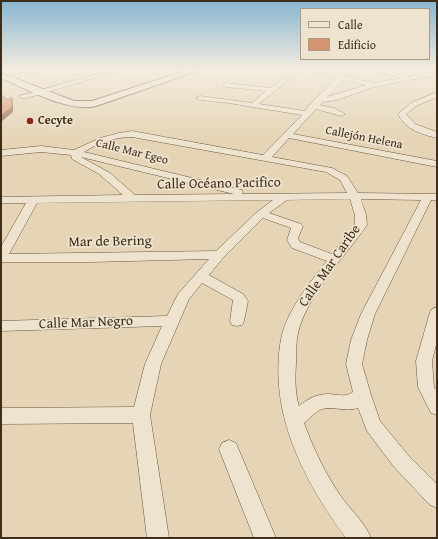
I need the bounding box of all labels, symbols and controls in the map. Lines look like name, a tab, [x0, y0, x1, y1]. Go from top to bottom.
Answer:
legend	[300, 8, 430, 60]
text: Calle	[338, 16, 363, 33]
text: Edificio	[338, 36, 376, 53]
place label: Cecyte	[38, 114, 73, 128]
marker: Cecyte	[25, 116, 35, 126]
street label: Callejón Helena	[324, 123, 404, 153]
street label: Calle Mar Egeo	[94, 136, 170, 168]
street label: Calle Océano Pacifico	[157, 175, 281, 193]
street label: Calle Mar Caribe	[295, 222, 365, 310]
street label: Mar de Bering	[68, 233, 152, 251]
street label: Calle Mar Negro	[39, 313, 133, 333]

